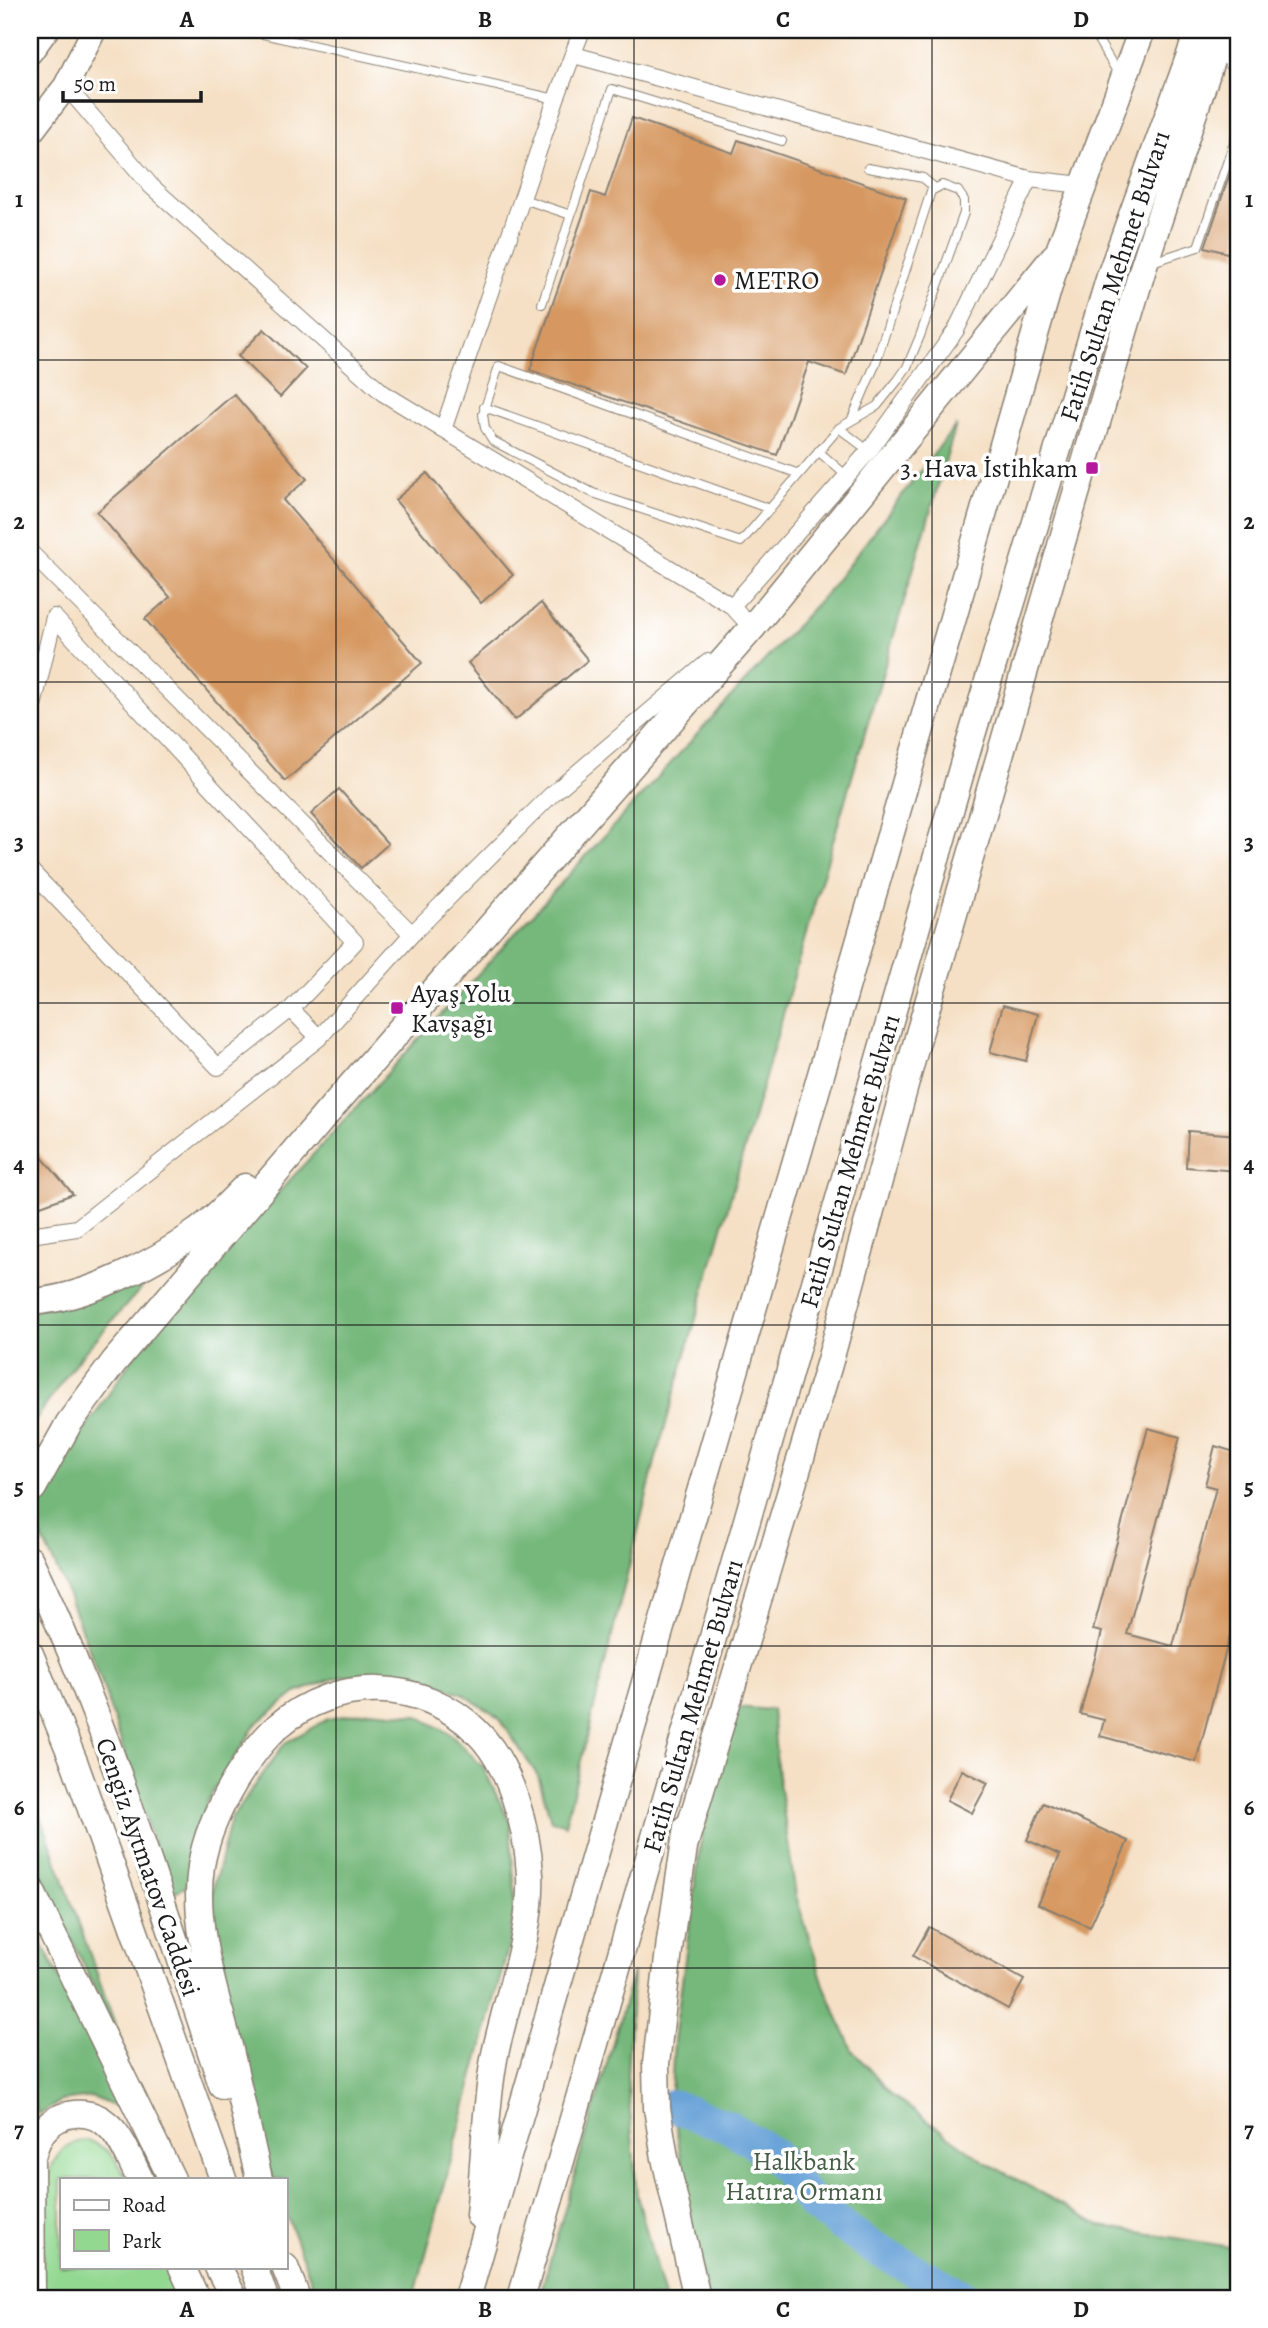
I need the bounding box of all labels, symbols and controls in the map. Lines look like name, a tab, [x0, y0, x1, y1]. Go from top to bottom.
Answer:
text: A	[179, 4, 195, 35]
text: B	[478, 4, 492, 35]
text: C	[776, 4, 790, 35]
text: D	[1073, 4, 1089, 35]
scale bar	[63, 60, 201, 104]
text: 50 m	[74, 70, 116, 98]
street label: Fatih Sultan Mehmet Bulvarı	[1051, 126, 1179, 426]
text: 1	[15, 184, 23, 215]
text: 1	[1245, 184, 1253, 215]
place label: METRO	[734, 263, 819, 298]
marker: METRO	[712, 272, 728, 288]
place label: 3. Hava İstihkam	[900, 451, 1078, 486]
marker: 3. Hava İstihkam	[1084, 460, 1100, 476]
text: 2	[13, 506, 25, 537]
text: 2	[1243, 506, 1255, 537]
text: 3	[14, 827, 24, 858]
text: 3	[1244, 827, 1254, 858]
place label: Ayaş Yolu Kavşağı	[410, 976, 512, 1041]
marker: Ayaş Yolu Kavşağı	[389, 1000, 405, 1016]
street label: Fatih Sultan Mehmet Bulvarı	[791, 1010, 909, 1312]
text: 4	[14, 1149, 25, 1180]
text: 4	[1244, 1149, 1255, 1180]
text: 5	[14, 1471, 24, 1502]
text: 5	[1244, 1471, 1254, 1502]
street label: Fatih Sultan Mehmet Bulvarı	[634, 1555, 752, 1857]
street label: Cengiz Aytmatov Caddesi	[87, 1733, 209, 2001]
text: 6	[14, 1792, 25, 1823]
text: 6	[1244, 1792, 1255, 1823]
text: 7	[14, 2114, 24, 2145]
text: 7	[1244, 2114, 1254, 2145]
park label: Halkbank Hatıra Ormanı	[725, 2144, 883, 2209]
legend	[60, 2178, 287, 2268]
text: Road	[122, 2191, 166, 2219]
text: Park	[122, 2227, 162, 2255]
text: A	[179, 2294, 195, 2325]
text: B	[478, 2294, 492, 2325]
text: C	[776, 2294, 790, 2325]
text: D	[1073, 2294, 1089, 2325]

